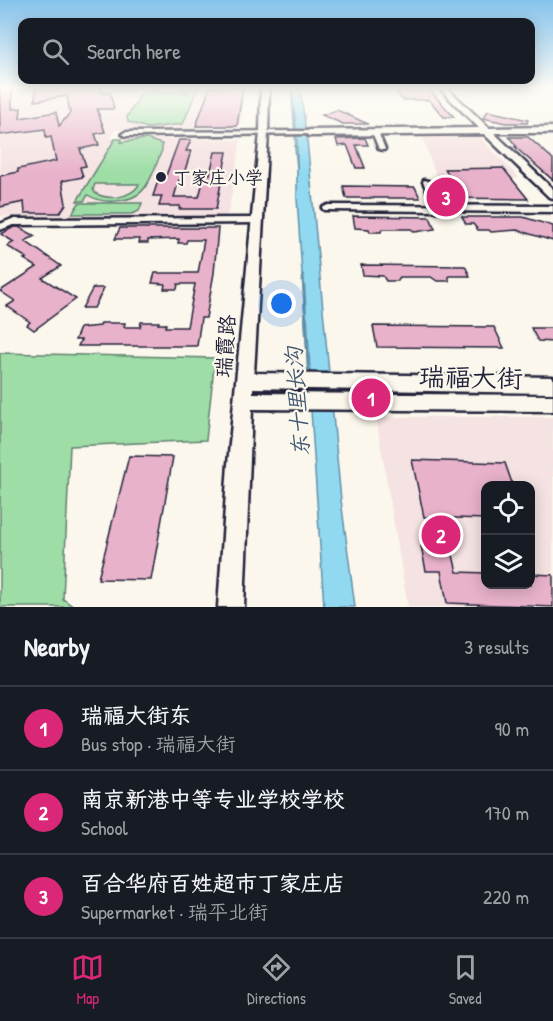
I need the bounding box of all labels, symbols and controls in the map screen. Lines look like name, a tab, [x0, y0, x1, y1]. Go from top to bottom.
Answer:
search box	[18, 18, 535, 84]
icon: search	[39, 35, 72, 68]
text: Search here	[87, 36, 181, 66]
place label: 丁家庄小学	[173, 165, 263, 190]
marker: 丁家庄小学	[154, 170, 168, 184]
pin: 3	[426, 174, 466, 220]
your location	[267, 289, 296, 318]
street label: 瑞霞路	[208, 314, 242, 378]
water label: 东十里长沟	[278, 344, 316, 458]
street label: 瑞福大街	[419, 359, 523, 395]
pin: 1	[352, 376, 391, 420]
map controls	[481, 481, 535, 589]
button: locate	[481, 481, 535, 535]
pin: 2	[422, 512, 460, 558]
button: layers	[481, 535, 535, 589]
text: Nearby	[24, 629, 90, 664]
text: 3 results	[464, 633, 529, 660]
text: 瑞福大街东	[81, 700, 191, 730]
text: 1	[40, 715, 47, 742]
text: 90 m	[495, 715, 529, 742]
text: Bus stop · 瑞福大街	[81, 730, 236, 757]
text: 南京新港中等专业学校学校	[81, 784, 345, 814]
text: 2	[39, 799, 48, 826]
text: 170 m	[485, 799, 529, 826]
text: School	[81, 814, 128, 841]
text: 百合华府百姓超市丁家庄店	[81, 868, 345, 898]
text: 3	[39, 883, 48, 910]
text: 220 m	[483, 883, 529, 910]
text: Supermarket · 瑞平北街	[81, 898, 268, 925]
tab: Map	[71, 951, 104, 1009]
tab: Directions	[247, 951, 306, 1009]
tab: Saved	[449, 951, 482, 1009]

